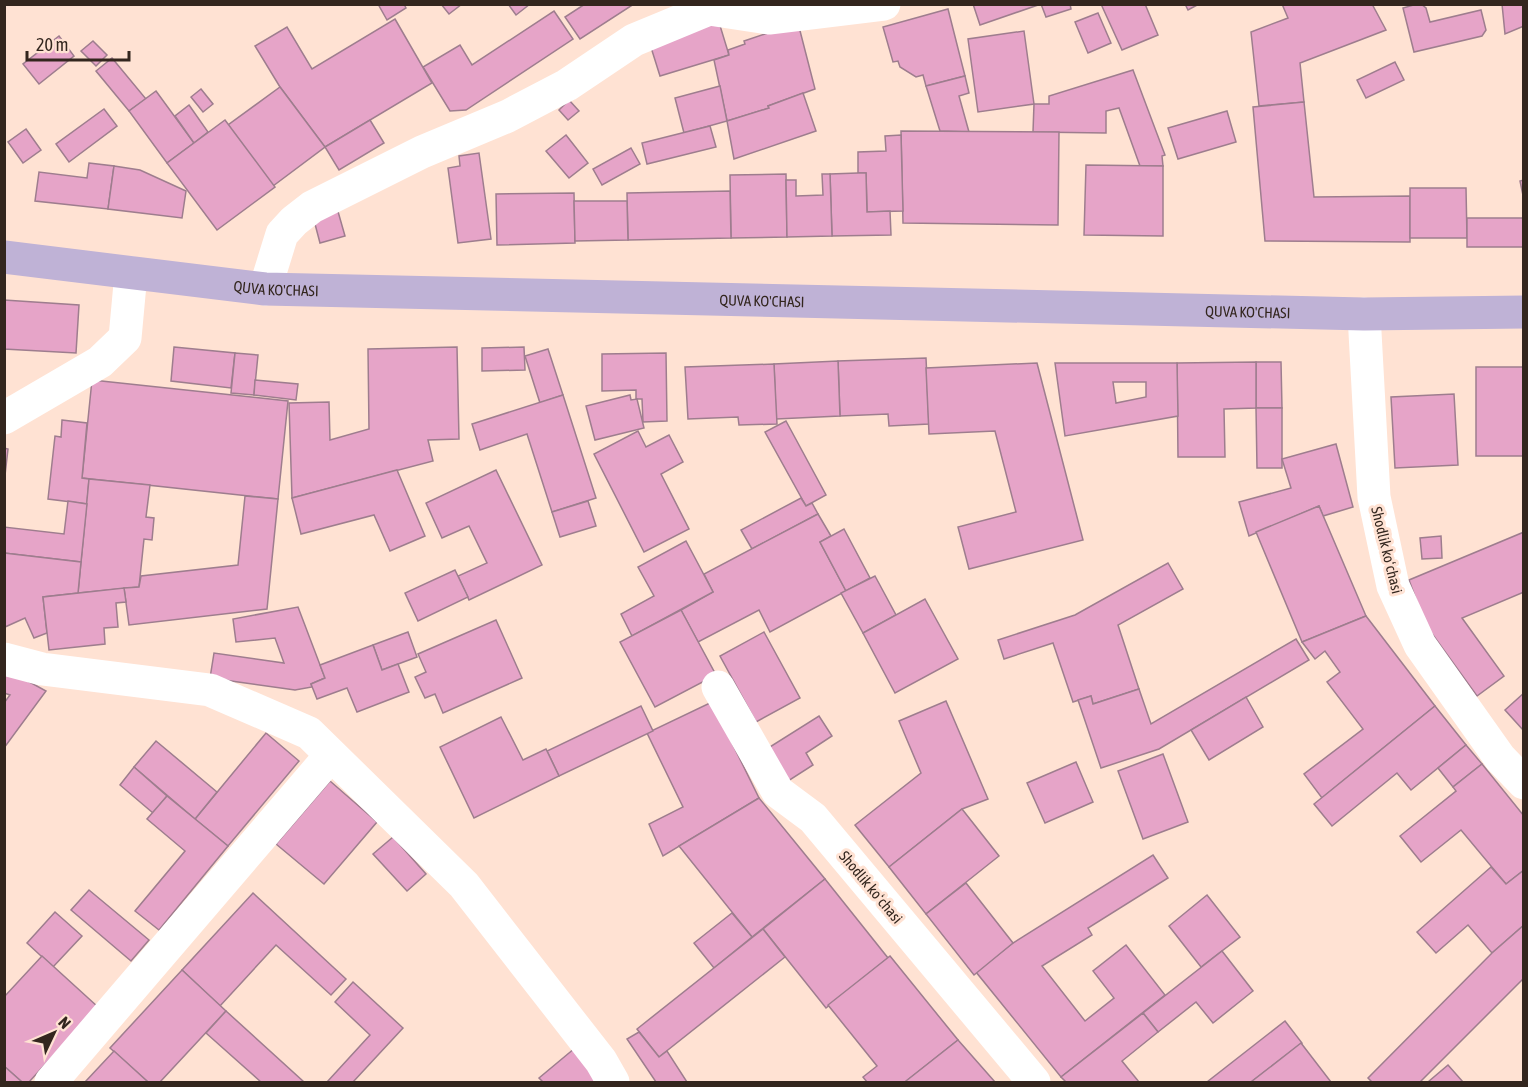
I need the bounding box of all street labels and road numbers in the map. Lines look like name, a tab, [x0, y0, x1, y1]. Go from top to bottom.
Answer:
street label: QUVA KO'CHASI	[233, 277, 319, 299]
street label: QUVA KO'CHASI	[719, 291, 805, 310]
street label: QUVA KO'CHASI	[1205, 302, 1291, 321]
street label: Shodlik koʻchasi	[1368, 505, 1406, 595]
street label: Shodlik koʻchasi	[836, 847, 906, 927]

